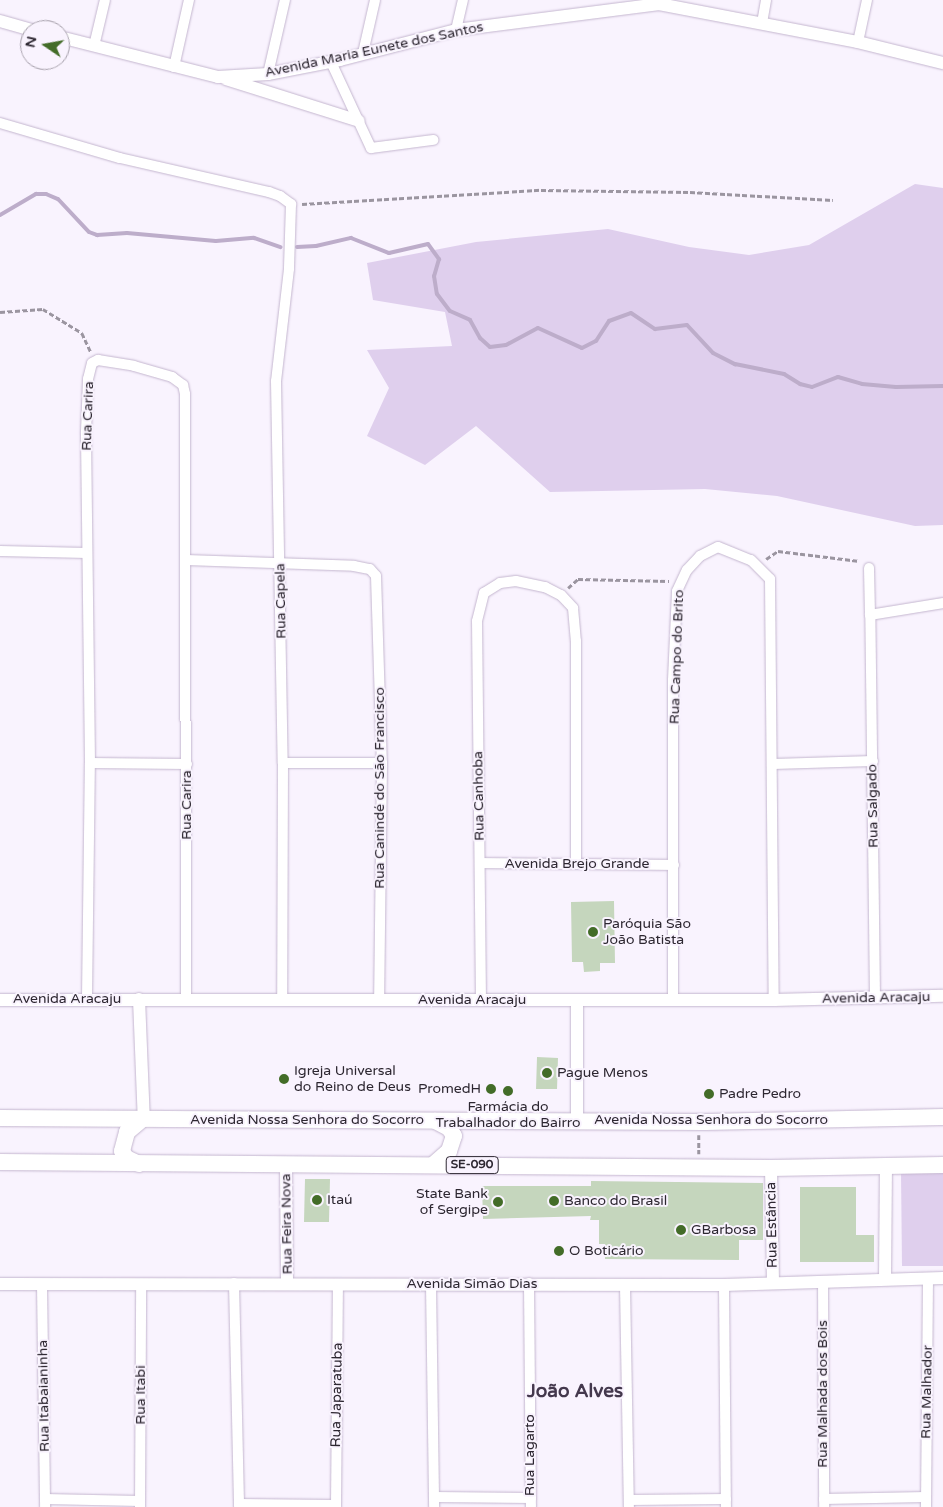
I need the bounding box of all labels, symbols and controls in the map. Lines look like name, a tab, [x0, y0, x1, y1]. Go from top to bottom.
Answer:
street label: Avenida Maria Eunete dos Santos	[263, 19, 485, 81]
north arrow	[20, 20, 70, 70]
text: N	[21, 35, 40, 49]
street label: Rua Carira	[78, 381, 98, 451]
street label: Rua Capela	[272, 563, 290, 639]
street label: Rua Campo do Brito	[666, 589, 688, 725]
street label: Rua Canindé do São Francisco	[372, 687, 388, 889]
street label: Rua Canhoba	[470, 751, 488, 841]
street label: Rua Salgado	[864, 764, 882, 848]
street label: Rua Carira	[179, 770, 195, 840]
street label: Avenida Brejo Grande	[504, 856, 650, 872]
place label: Paróquia São João Batista	[603, 916, 691, 949]
marker: Paróquia São João Batista	[587, 926, 599, 938]
street label: Avenida Aracaju	[822, 989, 930, 1007]
street label: Avenida Aracaju	[13, 991, 121, 1007]
street label: Avenida Aracaju	[418, 992, 526, 1008]
place label: Igreja Universal do Reino de Deus	[294, 1063, 411, 1096]
place label: Pague Menos	[557, 1065, 648, 1081]
marker: Pague Menos	[541, 1067, 553, 1079]
marker: Igreja Universal do Reino de Deus	[278, 1073, 290, 1085]
place label: PromedH	[418, 1081, 481, 1097]
marker: PromedH	[485, 1083, 497, 1095]
marker: Farmácia do Trabalhador do Bairro	[502, 1085, 514, 1097]
place label: Padre Pedro	[719, 1086, 801, 1102]
marker: Padre Pedro	[703, 1088, 715, 1100]
place label: Farmácia do Trabalhador do Bairro	[436, 1099, 580, 1132]
street label: Avenida Nossa Senhora do Socorro	[190, 1112, 424, 1128]
street label: Avenida Nossa Senhora do Socorro	[594, 1112, 828, 1128]
road number: SE-090	[444, 1156, 500, 1174]
street label: Rua Feira Nova	[278, 1173, 296, 1275]
street label: Rua Estância	[763, 1182, 781, 1268]
place label: State Bank of Sergipe	[416, 1186, 488, 1218]
place label: Itaú	[327, 1192, 353, 1208]
place label: Banco do Brasil	[564, 1193, 667, 1209]
marker: Itaú	[311, 1194, 323, 1206]
marker: Banco do Brasil	[548, 1195, 560, 1207]
marker: State Bank of Sergipe	[492, 1196, 504, 1208]
place label: GBarbosa	[691, 1222, 756, 1238]
marker: GBarbosa	[675, 1224, 687, 1236]
place label: O Boticário	[569, 1243, 644, 1259]
marker: O Boticário	[553, 1245, 565, 1257]
street label: Avenida Simão Dias	[407, 1276, 537, 1292]
street label: Rua Malhada dos Bois	[815, 1320, 831, 1468]
street label: Rua Itabaianinha	[35, 1340, 53, 1452]
street label: Rua Japaratuba	[328, 1342, 346, 1448]
street label: Rua Malhador	[918, 1345, 936, 1439]
street label: Rua Itabi	[133, 1365, 149, 1425]
district label: João Alves	[527, 1381, 623, 1403]
street label: Rua Lagarto	[522, 1414, 538, 1496]

